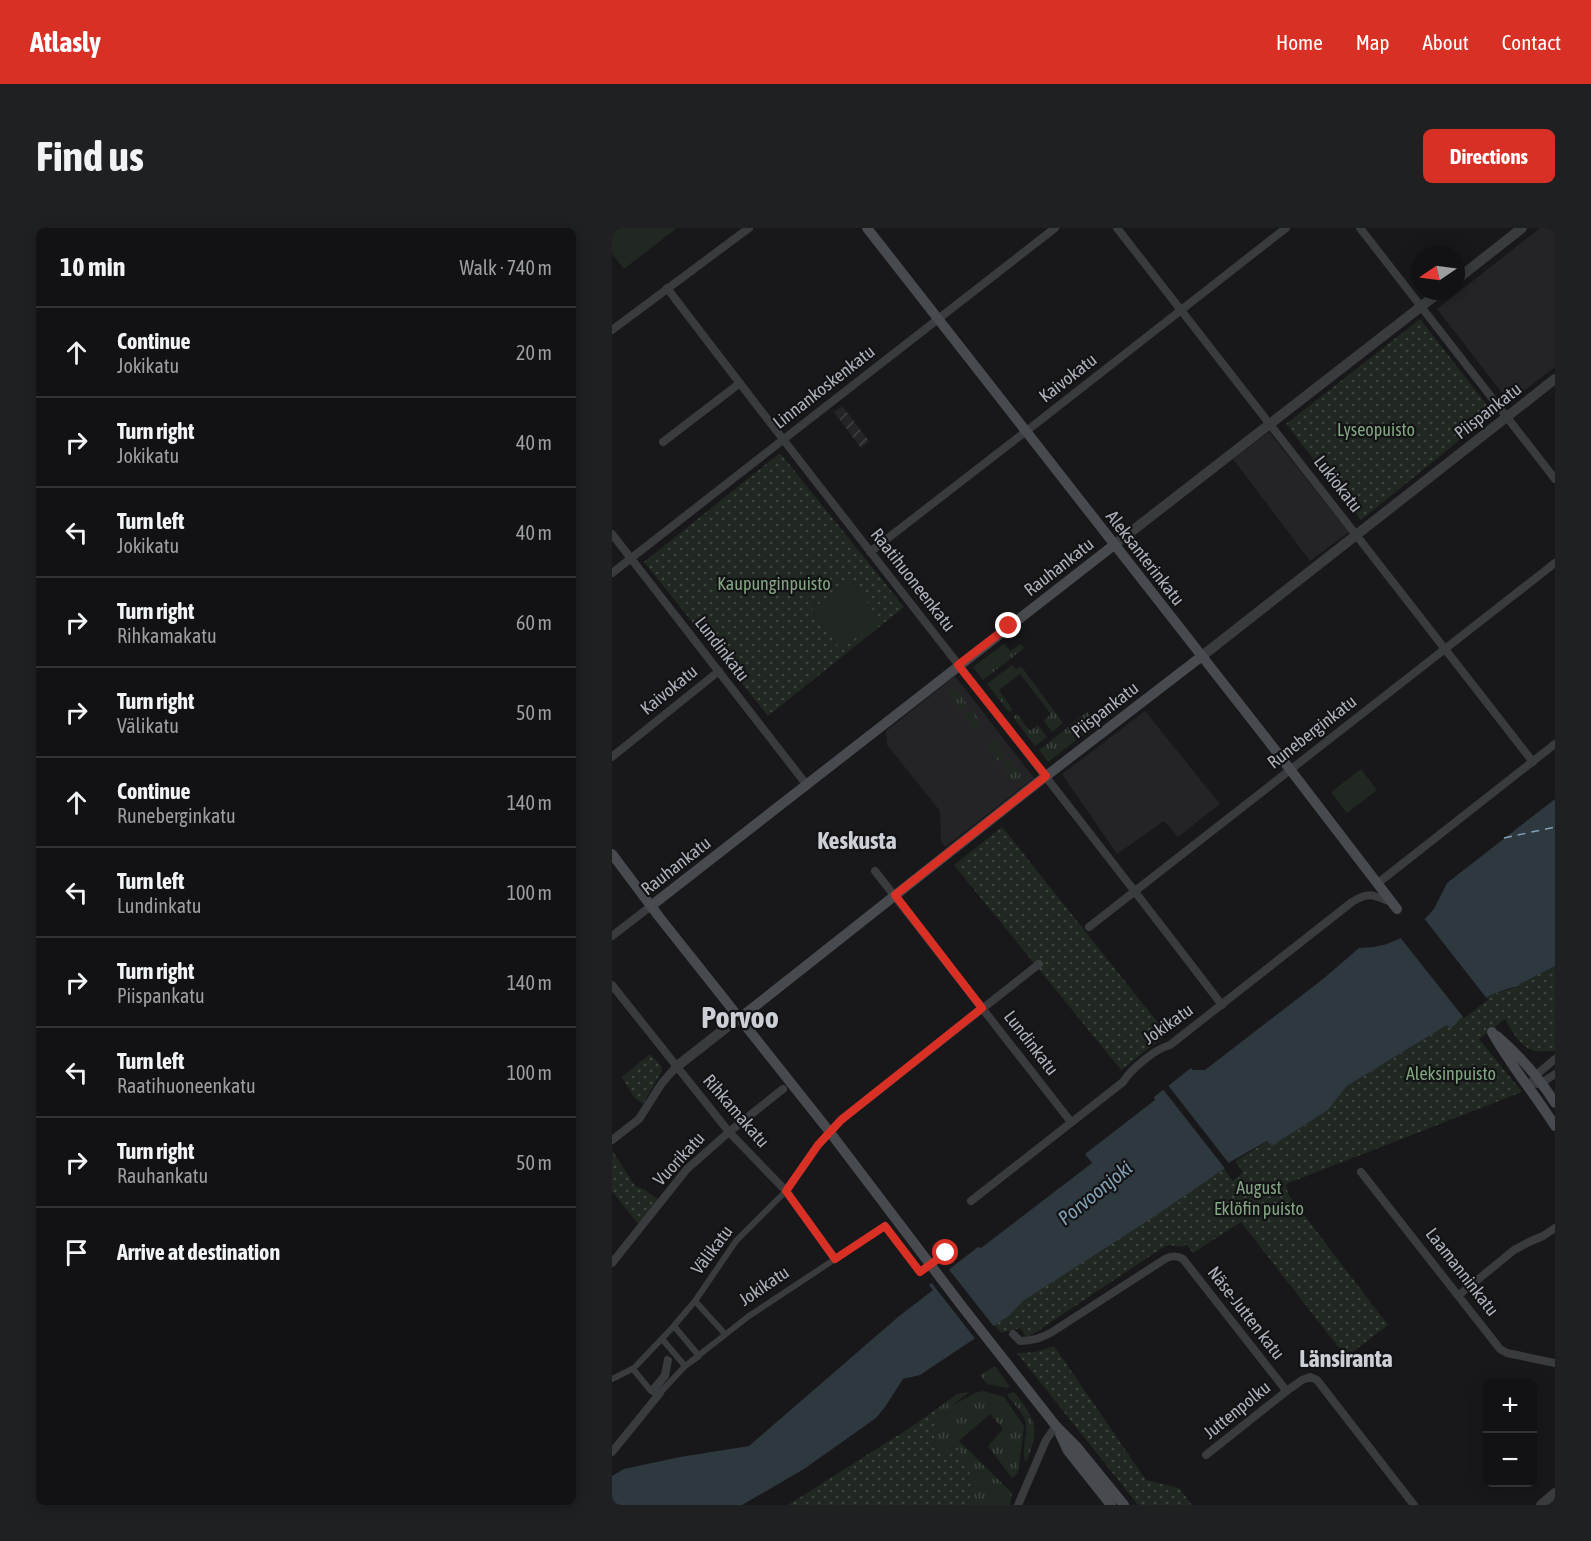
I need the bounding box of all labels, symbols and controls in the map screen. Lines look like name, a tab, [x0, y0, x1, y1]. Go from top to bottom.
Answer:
text: Atlasly	[30, 26, 101, 58]
text: Home	[1276, 30, 1323, 54]
text: Map	[1356, 30, 1390, 54]
text: About	[1423, 30, 1469, 54]
text: Contact	[1502, 30, 1561, 54]
button: Directions	[1423, 129, 1555, 183]
text: Find us	[36, 132, 144, 180]
north arrow	[1411, 246, 1465, 300]
text: 10 min	[60, 252, 125, 282]
text: Walk · 740 m	[460, 256, 552, 279]
text: Continue	[117, 328, 191, 354]
icon: ahead	[60, 336, 93, 369]
text: 20 m	[516, 341, 552, 364]
street label: Linnankoskenkatu	[769, 341, 878, 433]
street label: Kaivokatu	[1035, 349, 1100, 406]
text: Jokikatu	[117, 354, 179, 377]
street label: Piispankatu	[1450, 378, 1525, 443]
text: Turn right	[117, 418, 194, 444]
park label: Lyseopuisto	[1337, 419, 1415, 440]
icon: right	[60, 426, 93, 459]
text: 40 m	[516, 431, 552, 454]
text: Jokikatu	[117, 444, 179, 467]
street label: Lukiokatu	[1310, 451, 1367, 516]
street label: Aleksanterinkatu	[1102, 506, 1189, 609]
text: Turn left	[117, 508, 184, 534]
icon: left	[60, 516, 93, 549]
text: 40 m	[516, 521, 552, 544]
street label: Raatihuoneenkatu	[867, 524, 960, 635]
street label: Rauhankatu	[1020, 533, 1097, 600]
text: Jokikatu	[117, 534, 179, 557]
park label: Kaupunginpuisto	[717, 573, 831, 594]
text: Turn right	[117, 598, 194, 624]
icon: right	[60, 606, 93, 639]
text: 60 m	[516, 611, 552, 634]
street label: Lundinkatu	[691, 612, 754, 685]
route end	[995, 612, 1021, 638]
text: Rihkamakatu	[117, 624, 217, 647]
street label: Kaivokatu	[636, 660, 701, 719]
street label: Piispankatu	[1067, 677, 1142, 742]
text: Turn right	[117, 688, 194, 714]
street label: Runeberginkatu	[1263, 690, 1360, 773]
icon: right	[60, 696, 93, 729]
text: 50 m	[516, 701, 552, 724]
text: Välikatu	[117, 714, 179, 737]
text: Continue	[117, 778, 191, 804]
icon: ahead	[60, 786, 93, 819]
text: 140 m	[507, 791, 552, 814]
text: Runeberginkatu	[117, 804, 236, 827]
district label: Keskusta	[817, 827, 897, 854]
street label: Rauhankatu	[637, 832, 714, 899]
text: Turn left	[117, 868, 184, 894]
icon: left	[60, 876, 93, 909]
text: 100 m	[507, 881, 552, 904]
text: Lundinkatu	[117, 894, 201, 917]
text: Turn right	[117, 958, 194, 984]
icon: right	[60, 966, 93, 999]
text: 140 m	[507, 971, 552, 994]
text: Piispankatu	[117, 984, 205, 1007]
street label: Jokikatu	[1139, 999, 1197, 1048]
district label: Porvoo	[701, 1000, 779, 1034]
street label: Lundinkatu	[1000, 1006, 1063, 1079]
text: Turn left	[117, 1048, 184, 1074]
icon: left	[60, 1056, 93, 1089]
text: 100 m	[507, 1061, 552, 1084]
park label: Aleksinpuisto	[1406, 1063, 1496, 1084]
street label: Rihkamakatu	[699, 1070, 774, 1151]
text: Raatihuoneenkatu	[117, 1074, 256, 1097]
street label: Vuorikatu	[649, 1128, 709, 1190]
text: Turn right	[117, 1138, 194, 1164]
icon: right	[60, 1146, 93, 1179]
text: 50 m	[516, 1151, 552, 1174]
water label: Porvoonjoki	[1053, 1156, 1137, 1229]
text: Rauhankatu	[117, 1164, 208, 1187]
park label: August Eklöfin puisto	[1214, 1177, 1304, 1219]
street label: Välikatu	[686, 1221, 737, 1278]
street label: Laamanninkatu	[1422, 1224, 1503, 1320]
icon: arrive	[60, 1236, 93, 1269]
text: Arrive at destination	[117, 1239, 280, 1265]
route start	[932, 1239, 958, 1265]
street label: Jokikatu	[735, 1261, 793, 1310]
street label: Näse-Jutten katu	[1204, 1262, 1289, 1363]
district label: Länsiranta	[1299, 1345, 1393, 1372]
street label: Juttenpolku	[1199, 1376, 1274, 1443]
map controls	[1483, 1379, 1537, 1487]
button: +	[1483, 1379, 1537, 1433]
button: −	[1483, 1433, 1537, 1487]

